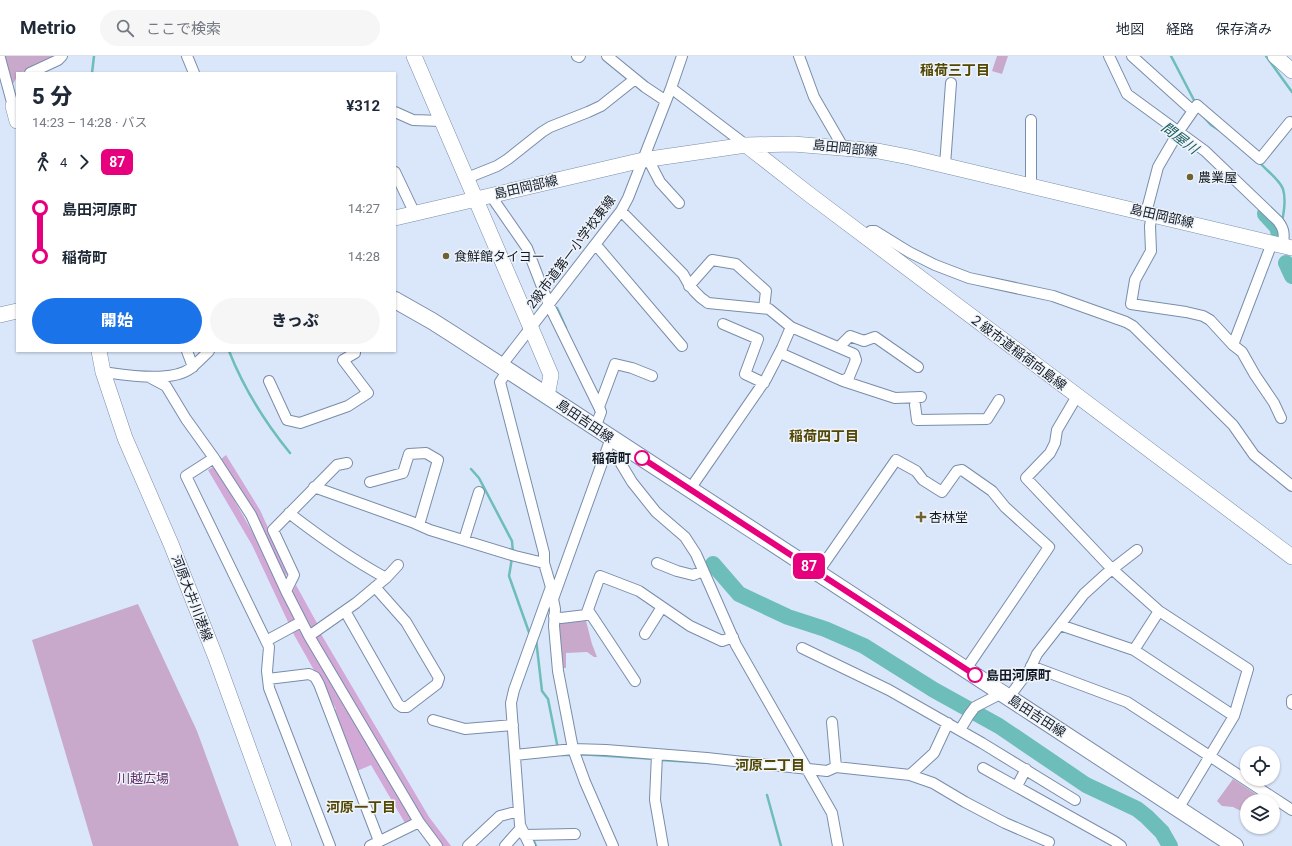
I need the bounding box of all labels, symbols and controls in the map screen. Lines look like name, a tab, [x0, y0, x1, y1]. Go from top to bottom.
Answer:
search box	[100, 10, 380, 46]
text: Metrio	[20, 16, 76, 39]
icon: search	[114, 17, 136, 39]
text: ここで検索	[146, 20, 221, 38]
text: 地図	[1116, 21, 1144, 37]
text: 経路	[1166, 21, 1194, 37]
text: 保存済み	[1216, 21, 1272, 37]
district label: 稲荷三丁目	[920, 62, 990, 78]
text: 5 分	[32, 84, 72, 109]
text: ¥312	[346, 97, 380, 115]
text: 14:23 – 14:28 · バス	[32, 115, 148, 130]
water label: 問屋川	[1158, 119, 1203, 158]
street label: 島田岡部線	[812, 137, 878, 159]
icon: walk	[32, 151, 54, 173]
icon: forward	[73, 151, 95, 173]
text: 87	[109, 154, 125, 170]
text: 4	[60, 155, 67, 170]
place label: 農業屋	[1198, 170, 1237, 185]
street label: 島田岡部線	[493, 172, 559, 202]
marker: 農業屋	[1185, 172, 1195, 182]
street label: 2級市道第一小学校東線	[524, 193, 618, 311]
text: 島田河原町	[62, 201, 137, 219]
text: 14:27	[348, 201, 380, 216]
street label: 島田岡部線	[1129, 201, 1195, 231]
text: 稲荷町	[62, 249, 107, 267]
text: 14:28	[348, 249, 380, 264]
place label: 食鮮館タイヨー	[454, 249, 545, 264]
marker: 食鮮館タイヨー	[441, 251, 451, 261]
button: 開始	[32, 298, 202, 344]
button: きっぷ	[210, 298, 380, 344]
street label: ２級市道稲荷向島線	[967, 311, 1069, 393]
street label: 島田吉田線	[554, 397, 616, 445]
district label: 稲荷四丁目	[789, 428, 859, 444]
marker: 稲荷町	[634, 450, 650, 466]
place label: 稲荷町	[592, 451, 631, 466]
place label: 杏林堂	[929, 510, 968, 525]
marker: 杏林堂	[916, 512, 926, 522]
street label: 河原大井川港線	[169, 553, 215, 643]
line badge: 87	[791, 553, 827, 579]
text: 87	[801, 558, 817, 574]
marker: 島田河原町	[967, 667, 983, 683]
place label: 島田河原町	[986, 668, 1051, 683]
street label: 島田吉田線	[1006, 692, 1068, 740]
map controls	[1240, 746, 1280, 834]
button: locate	[1240, 746, 1280, 786]
district label: 河原二丁目	[735, 757, 805, 773]
park label: 川越広場	[117, 771, 169, 786]
button: layers	[1240, 794, 1280, 834]
district label: 河原一丁目	[326, 799, 396, 815]

